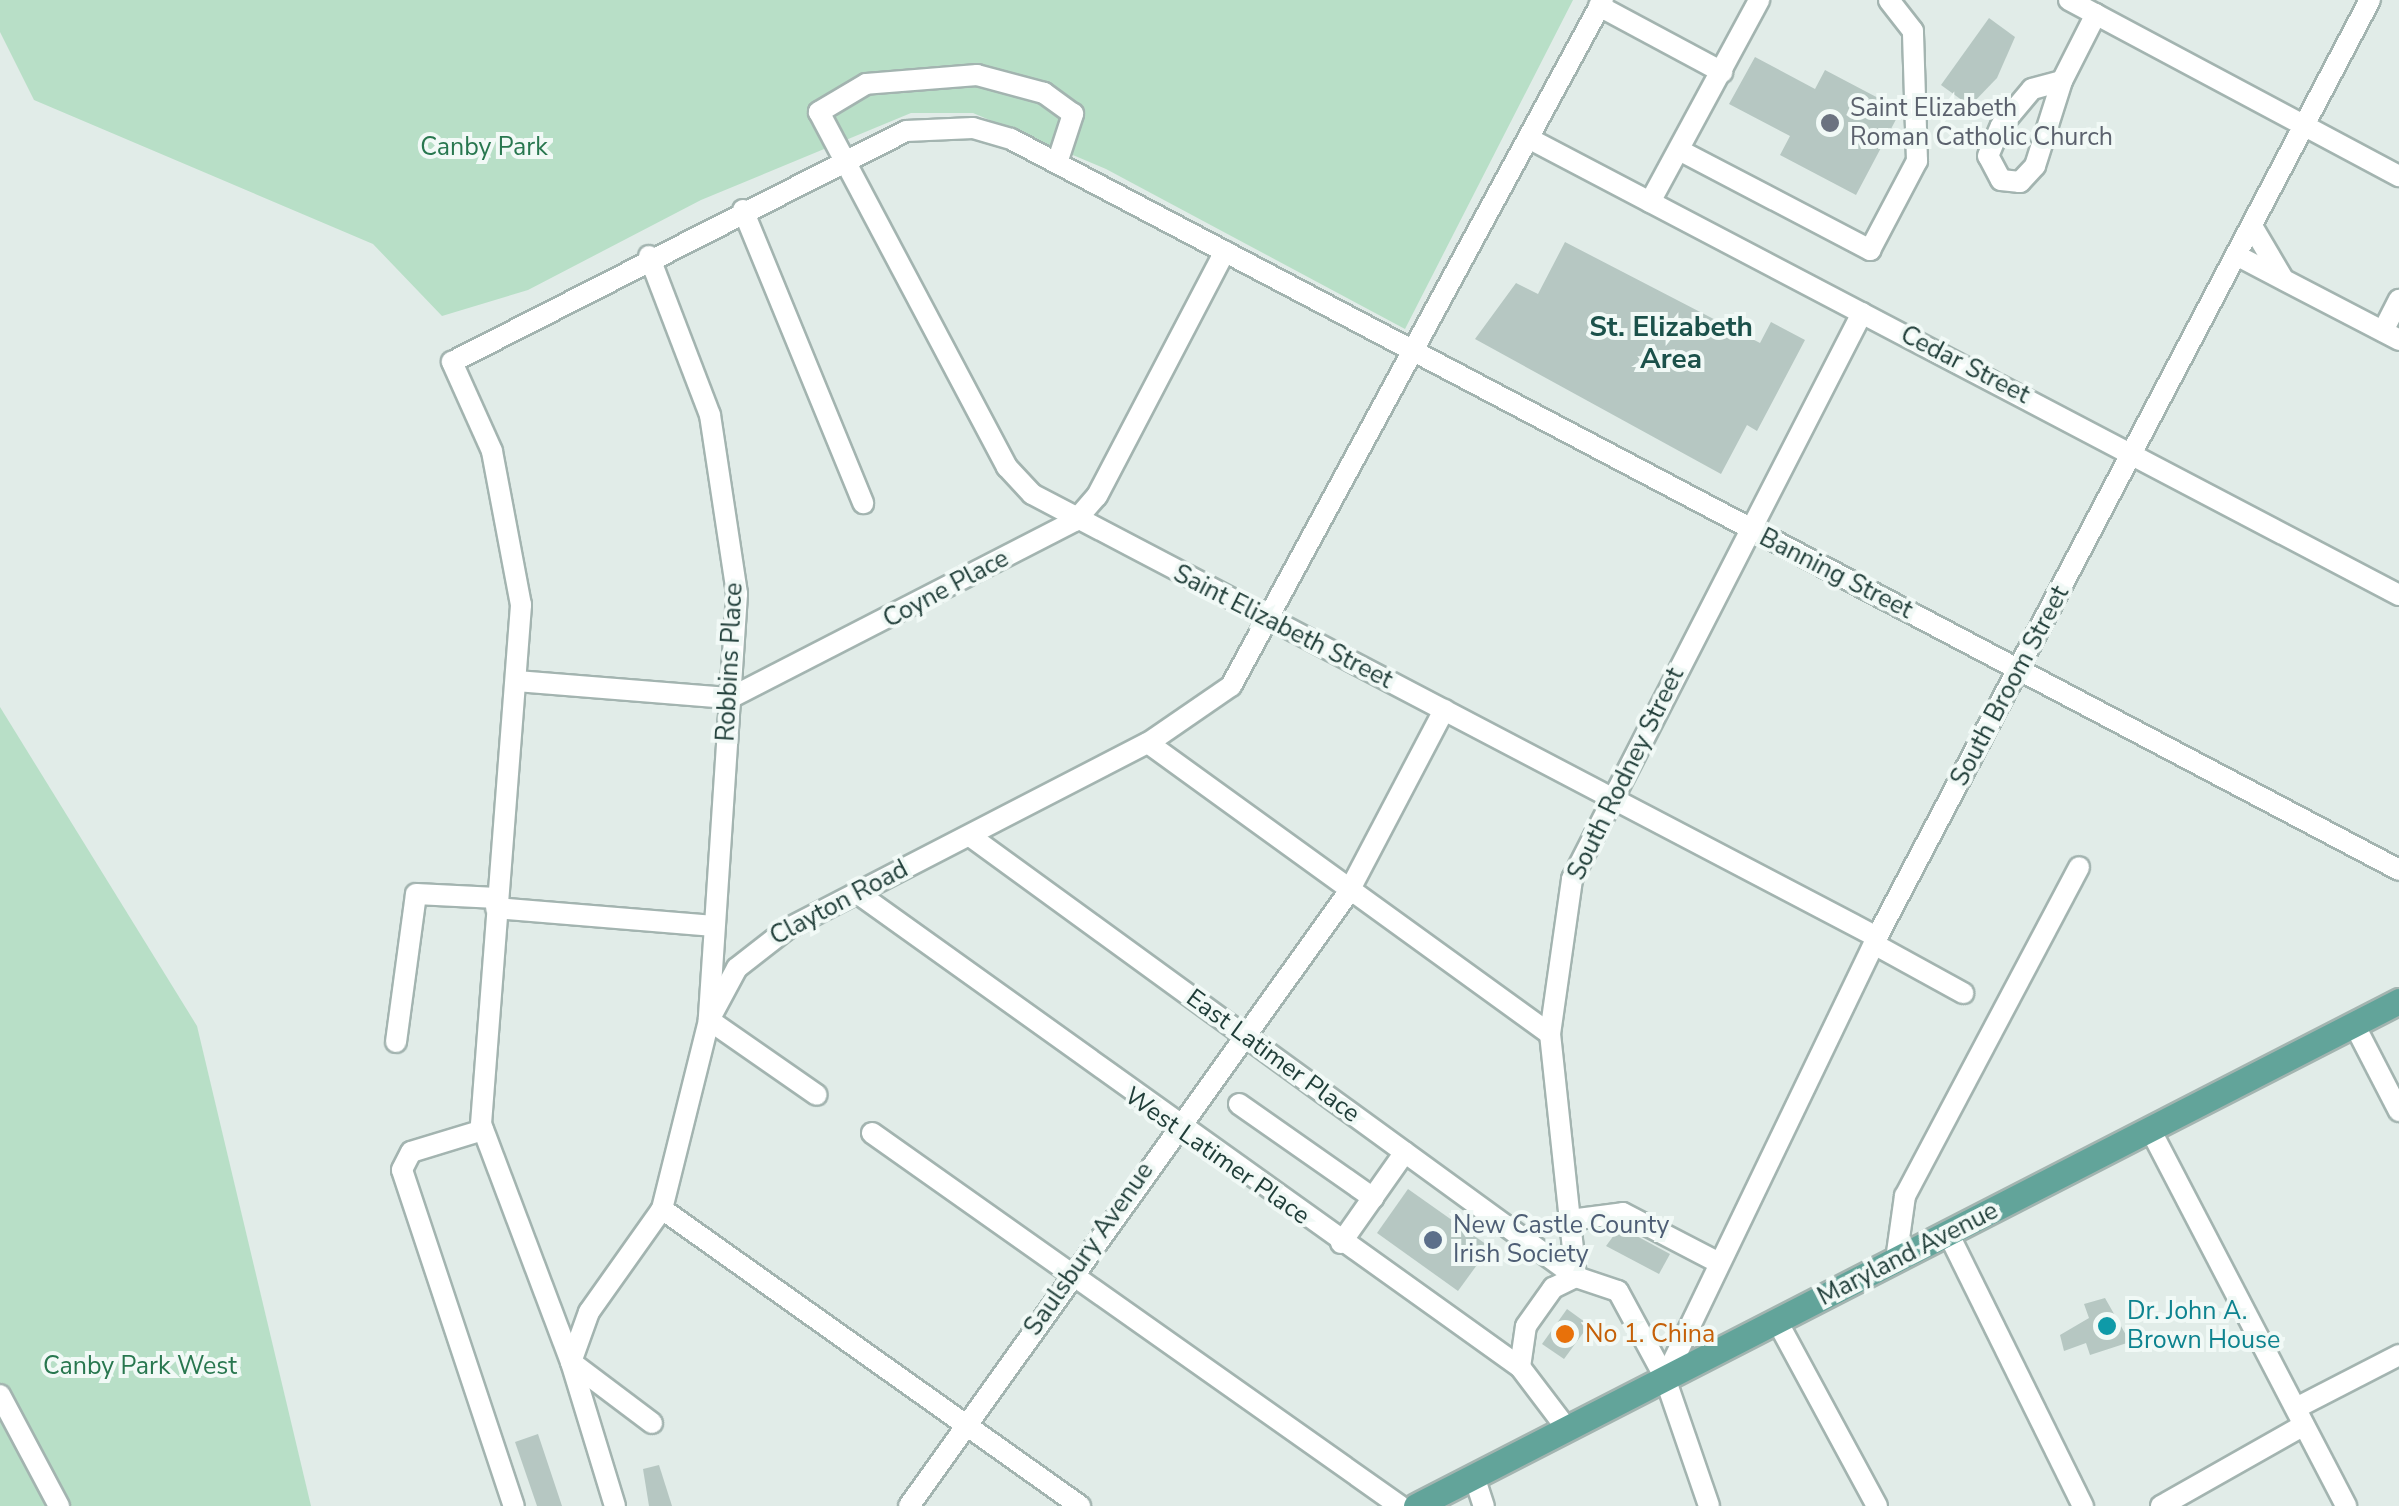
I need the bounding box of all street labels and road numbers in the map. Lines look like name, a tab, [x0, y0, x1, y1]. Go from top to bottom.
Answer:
street label: Cedar Street	[1896, 320, 2034, 410]
street label: Banning Street	[1754, 523, 1918, 625]
street label: Coyne Place	[878, 543, 1014, 635]
street label: Saint Elizabeth Street	[1169, 559, 1397, 695]
street label: South Broom Street	[1945, 581, 2075, 791]
street label: Robbins Place	[711, 582, 749, 742]
street label: South Rodney Street	[1562, 663, 1690, 885]
street label: Clayton Road	[765, 854, 913, 952]
street label: East Latimer Place	[1180, 983, 1366, 1129]
street label: West Latimer Place	[1119, 1081, 1315, 1231]
street label: Saulsbury Avenue	[1018, 1157, 1160, 1341]
street label: Maryland Avenue	[1813, 1196, 2003, 1312]

